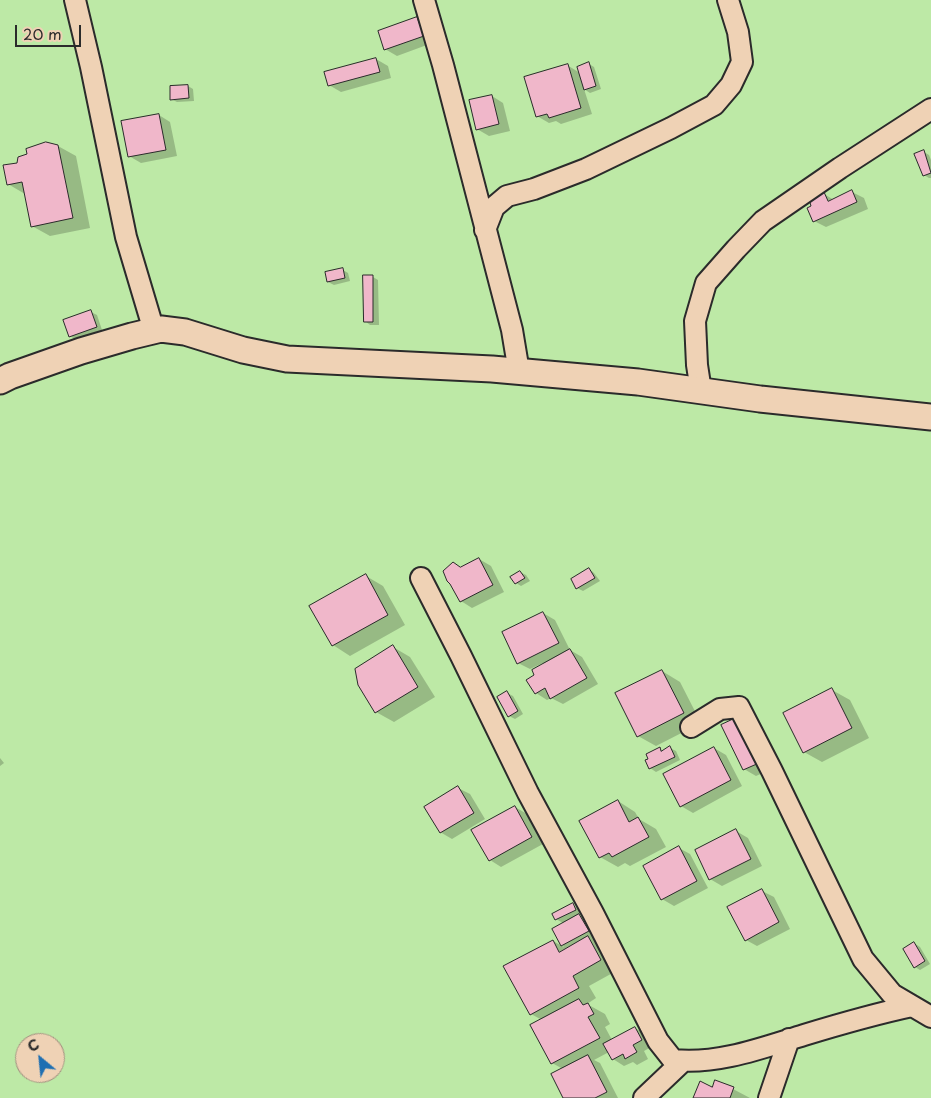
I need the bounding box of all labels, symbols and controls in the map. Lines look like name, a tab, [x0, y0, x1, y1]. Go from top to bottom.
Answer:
scale bar	[18, 15, 84, 47]
text: 20 m	[23, 22, 62, 45]
north arrow	[15, 1033, 65, 1083]
text: С	[24, 1033, 43, 1057]

